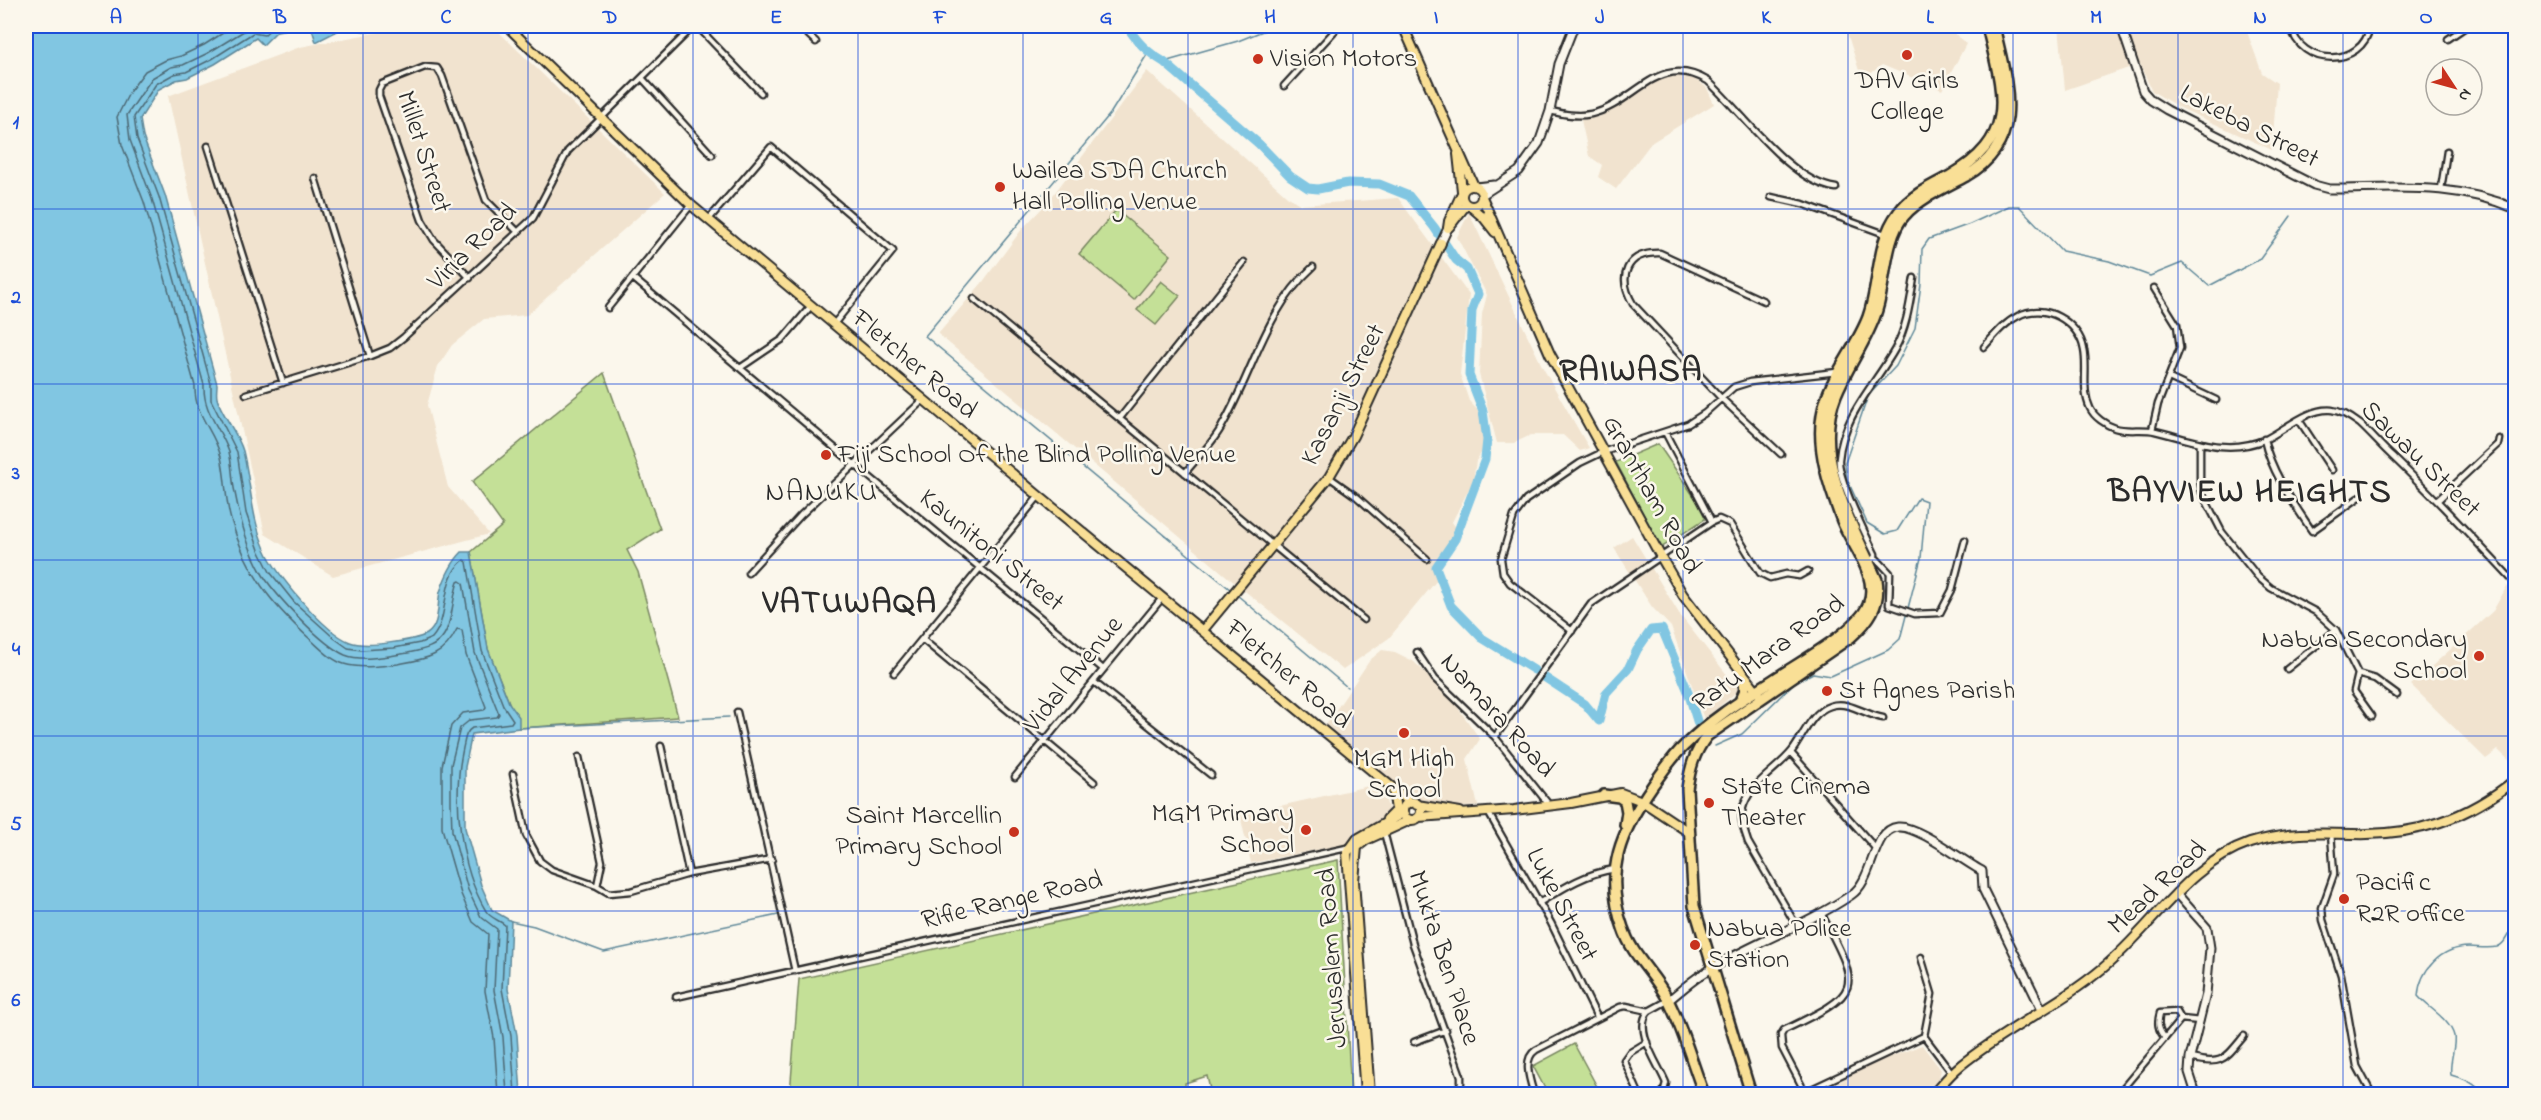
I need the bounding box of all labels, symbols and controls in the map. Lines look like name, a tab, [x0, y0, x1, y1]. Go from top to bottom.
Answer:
text: A	[110, 4, 122, 33]
text: B	[272, 4, 287, 33]
text: C	[441, 4, 452, 33]
text: D	[602, 4, 617, 33]
text: E	[770, 4, 782, 33]
text: F	[933, 4, 947, 33]
text: G	[1100, 4, 1113, 33]
text: H	[1264, 4, 1276, 33]
text: I	[1434, 4, 1439, 33]
text: J	[1595, 4, 1605, 33]
text: K	[1761, 4, 1772, 33]
text: L	[1926, 4, 1934, 33]
text: M	[2090, 4, 2102, 33]
text: N	[2253, 4, 2267, 33]
text: O	[2419, 4, 2433, 33]
place label: Vision Motors	[1269, 40, 1417, 79]
marker: DAV Girls College	[1900, 48, 1914, 62]
marker: Vision Motors	[1251, 52, 1265, 66]
north arrow	[2424, 57, 2484, 117]
place label: DAV Girls College	[1854, 62, 1959, 132]
street label: Lakeba Street	[2172, 75, 2326, 179]
text: N	[2452, 83, 2477, 106]
street label: Millet Street	[385, 86, 461, 218]
text: 1	[13, 109, 20, 138]
place label: Wailea SDA Church Hall Polling Venue	[1012, 152, 1227, 222]
marker: Wailea SDA Church Hall Polling Venue	[993, 180, 1007, 194]
street label: Viria Road	[418, 194, 527, 301]
text: 2	[10, 284, 21, 313]
street label: Fletcher Road	[842, 300, 986, 429]
street label: Kasanji Street	[1292, 317, 1396, 473]
district label: RAIWASA	[1559, 348, 1703, 396]
street label: Sawau Street	[2351, 392, 2489, 528]
street label: Grantham Road	[1591, 409, 1711, 581]
place label: Fiji School Of the Blind Polling Venue	[837, 436, 1237, 475]
marker: Fiji School Of the Blind Polling Venue	[819, 448, 833, 462]
text: 3	[11, 460, 20, 489]
district label: BAYVIEW HEIGHTS	[2106, 469, 2392, 517]
district label: NANUKU	[765, 473, 879, 514]
street label: Kaunitoni Street	[910, 480, 1072, 622]
district label: VATUWAQA	[761, 580, 938, 628]
street label: Ratu Mara Road	[1685, 585, 1853, 723]
street label: Vidal Avenue	[1014, 607, 1134, 743]
street label: Fletcher Road	[1216, 610, 1360, 739]
place label: Nabua Secondary School	[2261, 621, 2467, 691]
text: 4	[12, 636, 21, 665]
street label: Namara Road	[1430, 645, 1564, 787]
marker: Nabua Secondary School	[2472, 649, 2486, 663]
place label: St Agnes Parish	[1839, 672, 2015, 711]
marker: St Agnes Parish	[1820, 684, 1834, 698]
marker: MGM High School	[1397, 726, 1411, 740]
place label: MGM High School	[1354, 740, 1454, 810]
place label: State Cinema Theater	[1721, 768, 1871, 838]
place label: MGM Primary School	[1151, 795, 1294, 865]
marker: State Cinema Theater	[1702, 796, 1716, 810]
place label: Saint Marcellin Primary School	[835, 797, 1002, 867]
text: 5	[10, 811, 22, 840]
marker: MGM Primary School	[1299, 823, 1313, 837]
marker: Saint Marcellin Primary School	[1007, 825, 1021, 839]
street label: Mead Road	[2099, 832, 2217, 944]
street label: Luke Street	[1515, 841, 1607, 969]
street label: Rifle Range Road	[918, 861, 1106, 941]
place label: Pacific R2R office	[2356, 864, 2466, 934]
street label: Mukta Ben Place	[1396, 866, 1490, 1051]
street label: Jerusalem Road	[1307, 867, 1359, 1049]
marker: Pacific R2R office	[2337, 892, 2351, 906]
place label: Nabua Police Station	[1707, 910, 1852, 980]
marker: Nabua Police Station	[1688, 938, 1702, 952]
text: 6	[12, 987, 21, 1016]

